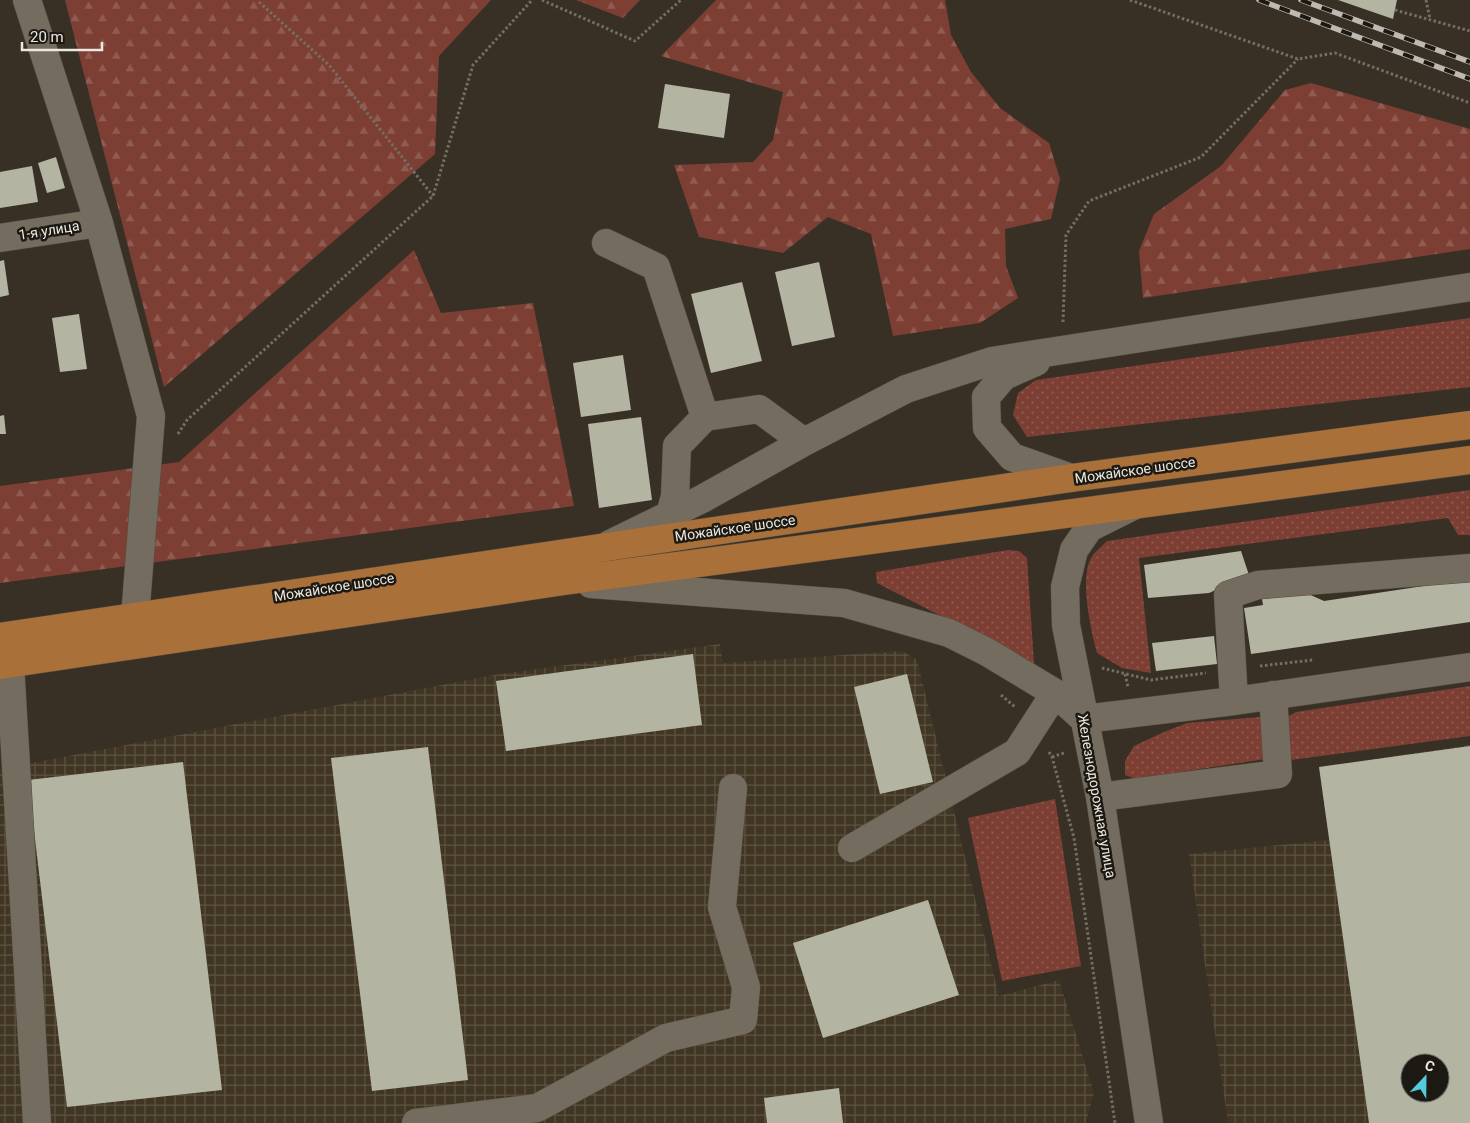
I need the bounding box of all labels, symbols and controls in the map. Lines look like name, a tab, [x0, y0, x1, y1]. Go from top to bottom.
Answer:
scale bar	[22, 20, 102, 52]
text: 20 m	[30, 28, 64, 46]
street label: 1-я улица	[17, 217, 81, 243]
street label: Можайское шоссе	[1074, 454, 1196, 486]
street label: Можайское шоссе	[674, 512, 796, 544]
street label: Можайское шоссе	[273, 570, 395, 604]
street label: Железнодорожная улица	[1075, 713, 1119, 879]
north arrow	[1400, 1053, 1450, 1103]
text: С	[1423, 1057, 1437, 1075]

